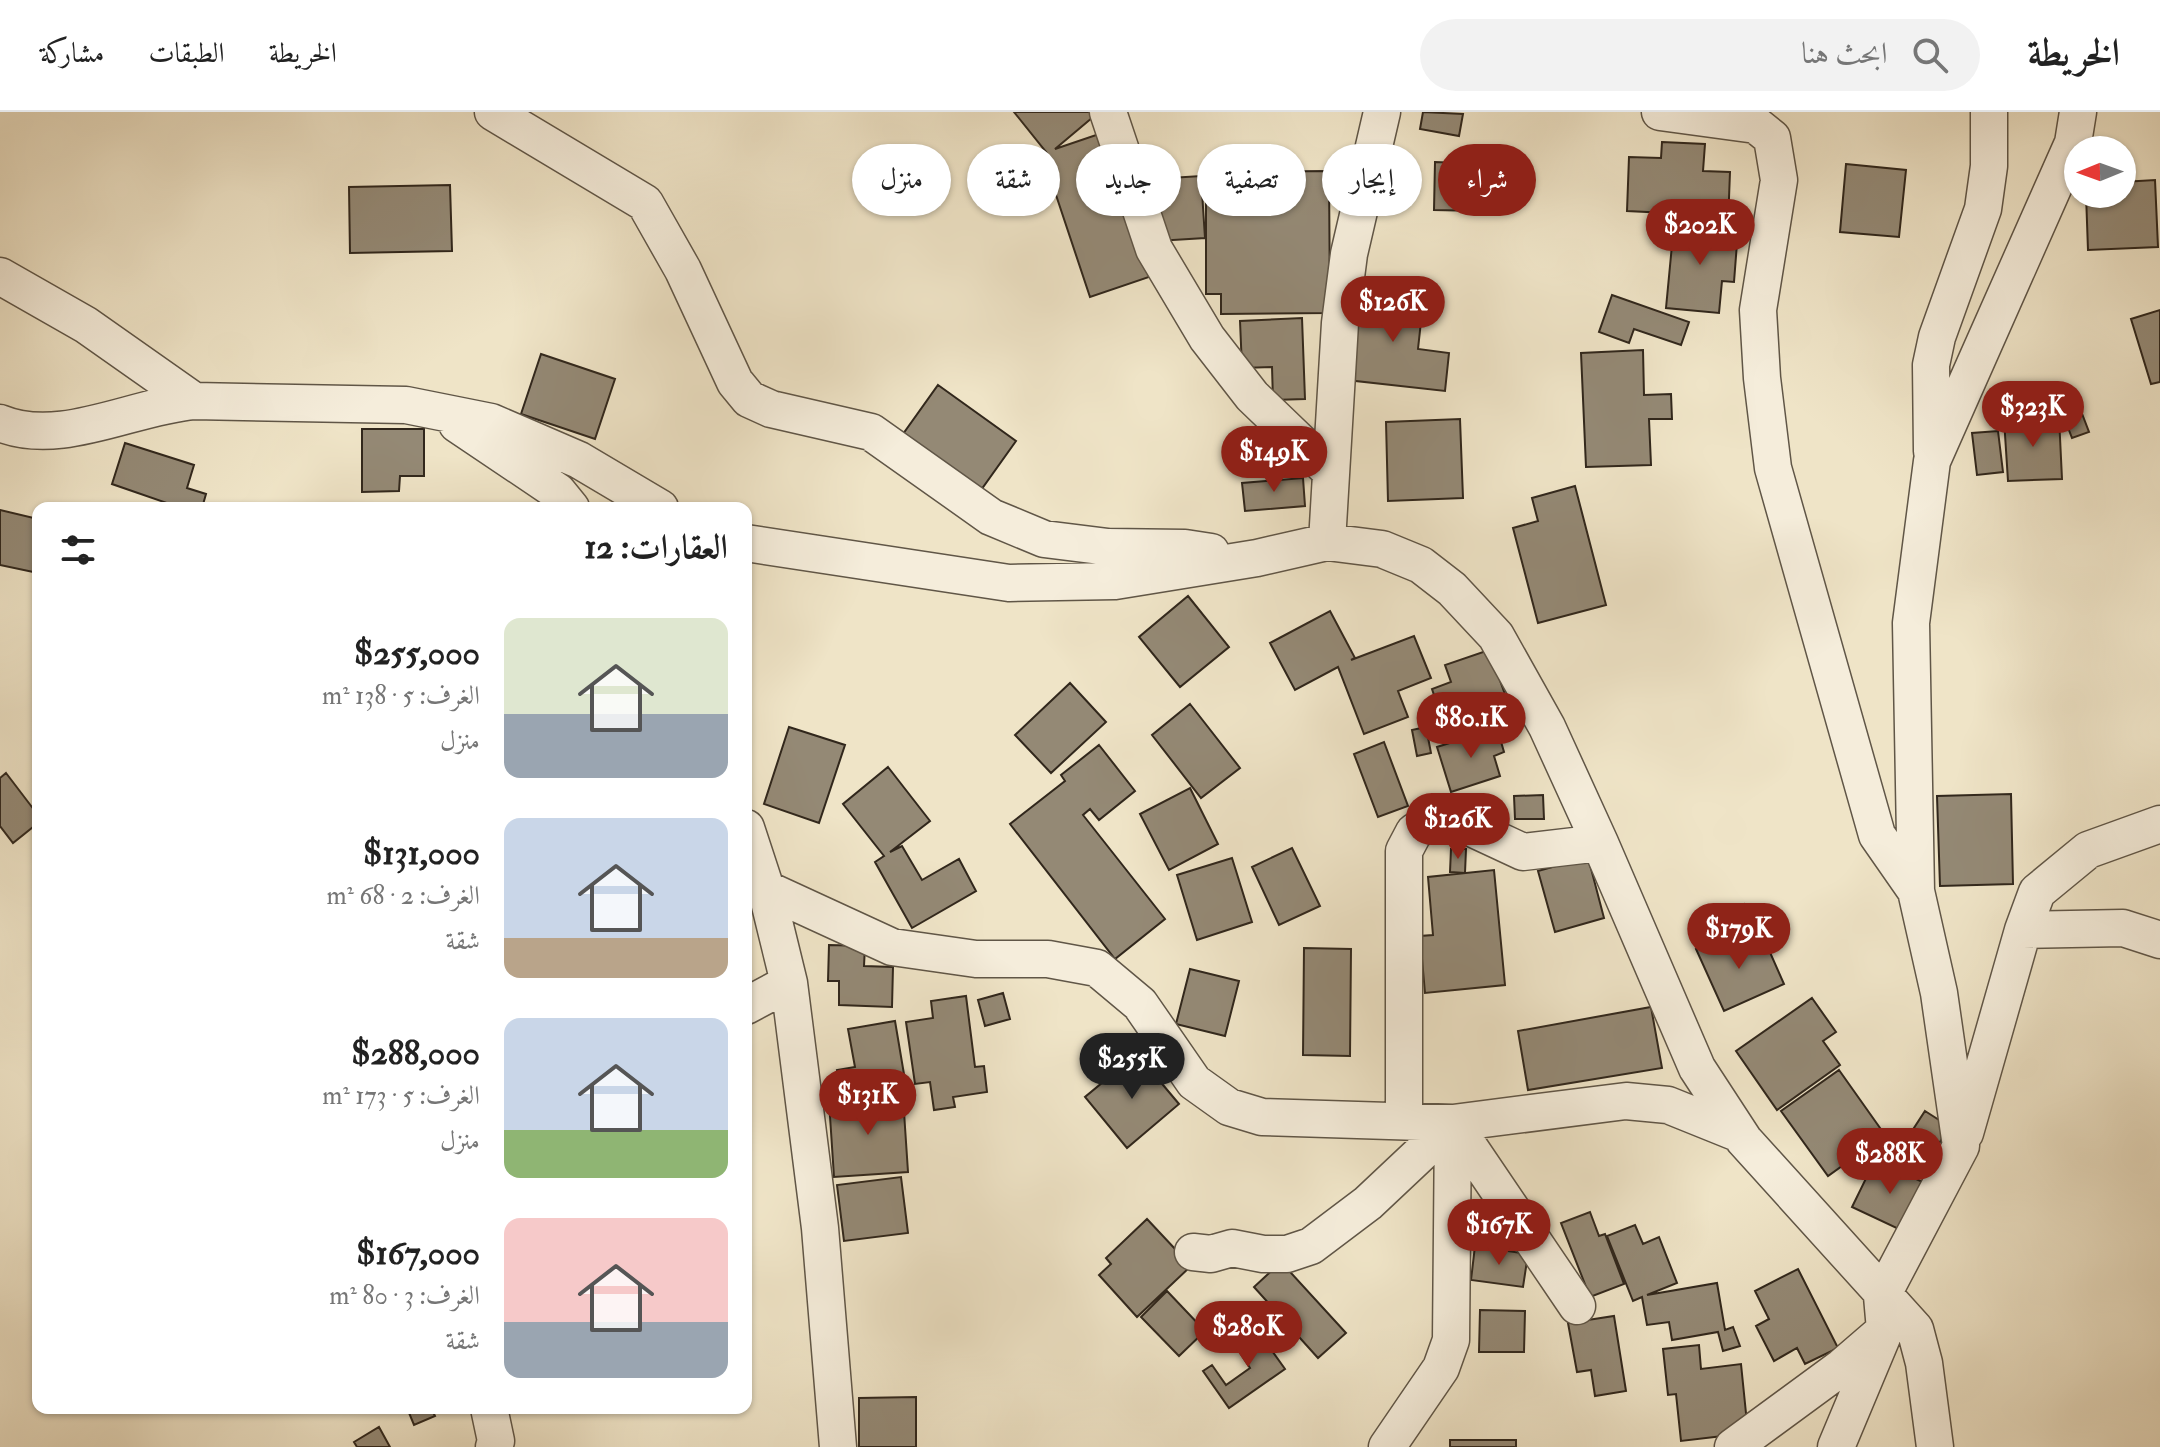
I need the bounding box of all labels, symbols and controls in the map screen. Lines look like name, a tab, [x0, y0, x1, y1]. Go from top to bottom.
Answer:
search box	[1420, 19, 1980, 91]
text: الخريطة	[2028, 29, 2120, 77]
icon: search	[1908, 33, 1952, 77]
text: ابحث هنا	[1801, 35, 1888, 72]
text: مشاركة	[40, 36, 104, 71]
text: الطبقات	[148, 36, 225, 71]
text: الخريطة	[269, 36, 337, 71]
north arrow	[2064, 136, 2136, 208]
map controls	[2064, 136, 2136, 208]
chip: منزل	[852, 144, 951, 216]
chip: شقة	[967, 144, 1060, 216]
chip: جديد	[1076, 144, 1181, 216]
chip: تصفية	[1197, 144, 1306, 216]
chip: إيجار	[1322, 144, 1422, 216]
chip: شراء	[1438, 144, 1536, 216]
pin: $202K	[1644, 199, 1756, 267]
text: $202K	[1664, 209, 1736, 241]
pin: $126K	[1337, 276, 1449, 344]
text: $126K	[1359, 286, 1427, 318]
pin: $323K	[1977, 381, 2089, 449]
text: $323K	[2000, 391, 2066, 423]
pin: $149K	[1218, 426, 1330, 494]
text: $149K	[1239, 436, 1309, 468]
text: العقارات: 12	[584, 526, 728, 569]
icon: filters	[56, 528, 100, 572]
text: $255,000	[354, 632, 480, 675]
icon: home	[568, 650, 664, 746]
text: الغرف: 5 · 138 m²	[322, 680, 480, 712]
pin: $80.1K	[1406, 692, 1536, 760]
text: $80.1K	[1435, 702, 1507, 734]
text: منزل	[440, 725, 480, 757]
pin: $126K	[1402, 793, 1514, 861]
text: $126K	[1424, 803, 1492, 835]
text: $131,000	[363, 832, 480, 875]
icon: home	[568, 850, 664, 946]
text: الغرف: 2 · 68 m²	[326, 880, 480, 912]
pin: $179K	[1683, 903, 1795, 971]
text: $179K	[1705, 913, 1773, 945]
text: شقة	[446, 925, 480, 957]
text: $288,000	[351, 1032, 480, 1075]
pin: $255K	[1076, 1033, 1188, 1101]
text: $255K	[1098, 1043, 1166, 1075]
icon: home	[568, 1050, 664, 1146]
pin: $131K	[812, 1069, 924, 1137]
text: $131K	[837, 1079, 899, 1111]
text: الغرف: 5 · 173 m²	[322, 1080, 480, 1112]
text: منزل	[440, 1125, 480, 1157]
pin: $288K	[1834, 1128, 1946, 1196]
text: $288K	[1855, 1138, 1925, 1170]
pin: $167K	[1443, 1199, 1555, 1267]
text: $167K	[1465, 1209, 1533, 1241]
text: $167,000	[356, 1232, 480, 1275]
icon: home	[568, 1250, 664, 1346]
text: الغرف: 3 · 80 m²	[329, 1280, 480, 1312]
pin: $280K	[1192, 1301, 1304, 1369]
text: $280K	[1212, 1311, 1284, 1343]
text: شقة	[446, 1325, 480, 1357]

